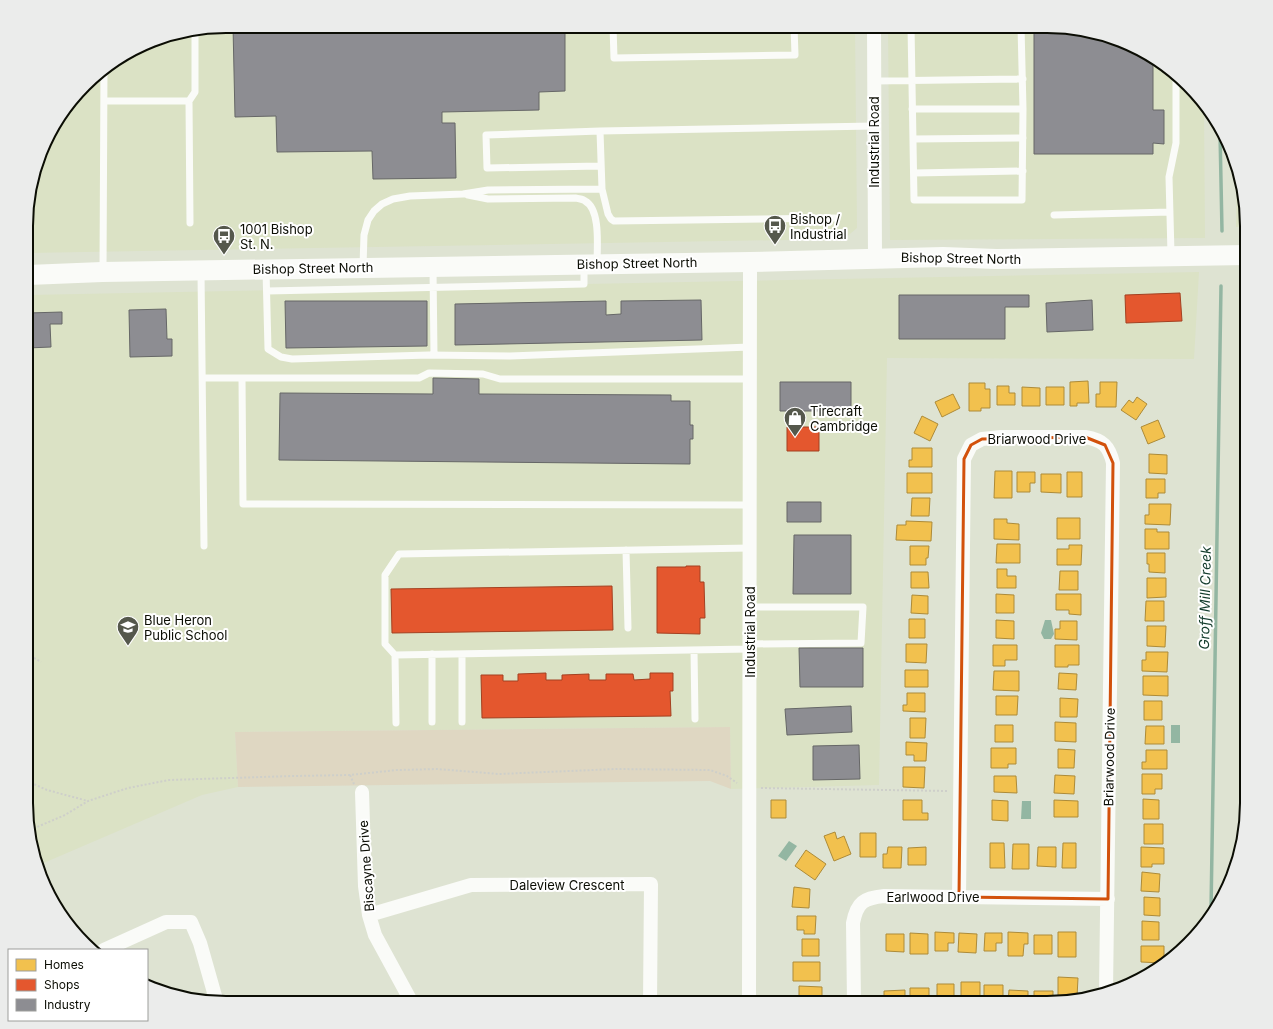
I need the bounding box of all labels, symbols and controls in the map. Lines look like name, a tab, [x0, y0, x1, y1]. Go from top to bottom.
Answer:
street label: Industrial Road	[866, 96, 882, 188]
place label: Bishop / Industrial	[790, 211, 847, 242]
bus stop icon: Bishop / Industrial	[762, 213, 788, 246]
place label: 1001 Bishop St. N.	[240, 221, 313, 252]
bus stop icon: 1001 Bishop St. N.	[211, 223, 237, 256]
street label: Bishop Street North	[901, 249, 1021, 267]
street label: Bishop Street North	[577, 254, 697, 272]
street label: Bishop Street North	[253, 259, 373, 277]
place label: Tirecraft Cambridge	[810, 403, 878, 434]
shop icon: Tirecraft Cambridge	[782, 405, 808, 438]
street label: Briarwood Drive	[988, 431, 1086, 447]
water label: Groff Mill Creek	[1195, 546, 1214, 650]
street label: Industrial Road	[742, 586, 758, 678]
place label: Blue Heron Public School	[144, 612, 228, 643]
school or university icon: Blue Heron Public School	[115, 614, 141, 647]
street label: Briarwood Drive	[1100, 707, 1118, 807]
street label: Biscayne Drive	[355, 820, 377, 912]
street label: Daleview Crescent	[510, 877, 624, 893]
street label: Earlwood Drive	[886, 889, 980, 905]
legend	[8, 949, 148, 1021]
text: Homes	[44, 957, 84, 972]
text: Shops	[44, 977, 80, 992]
text: Industry	[44, 997, 91, 1012]

